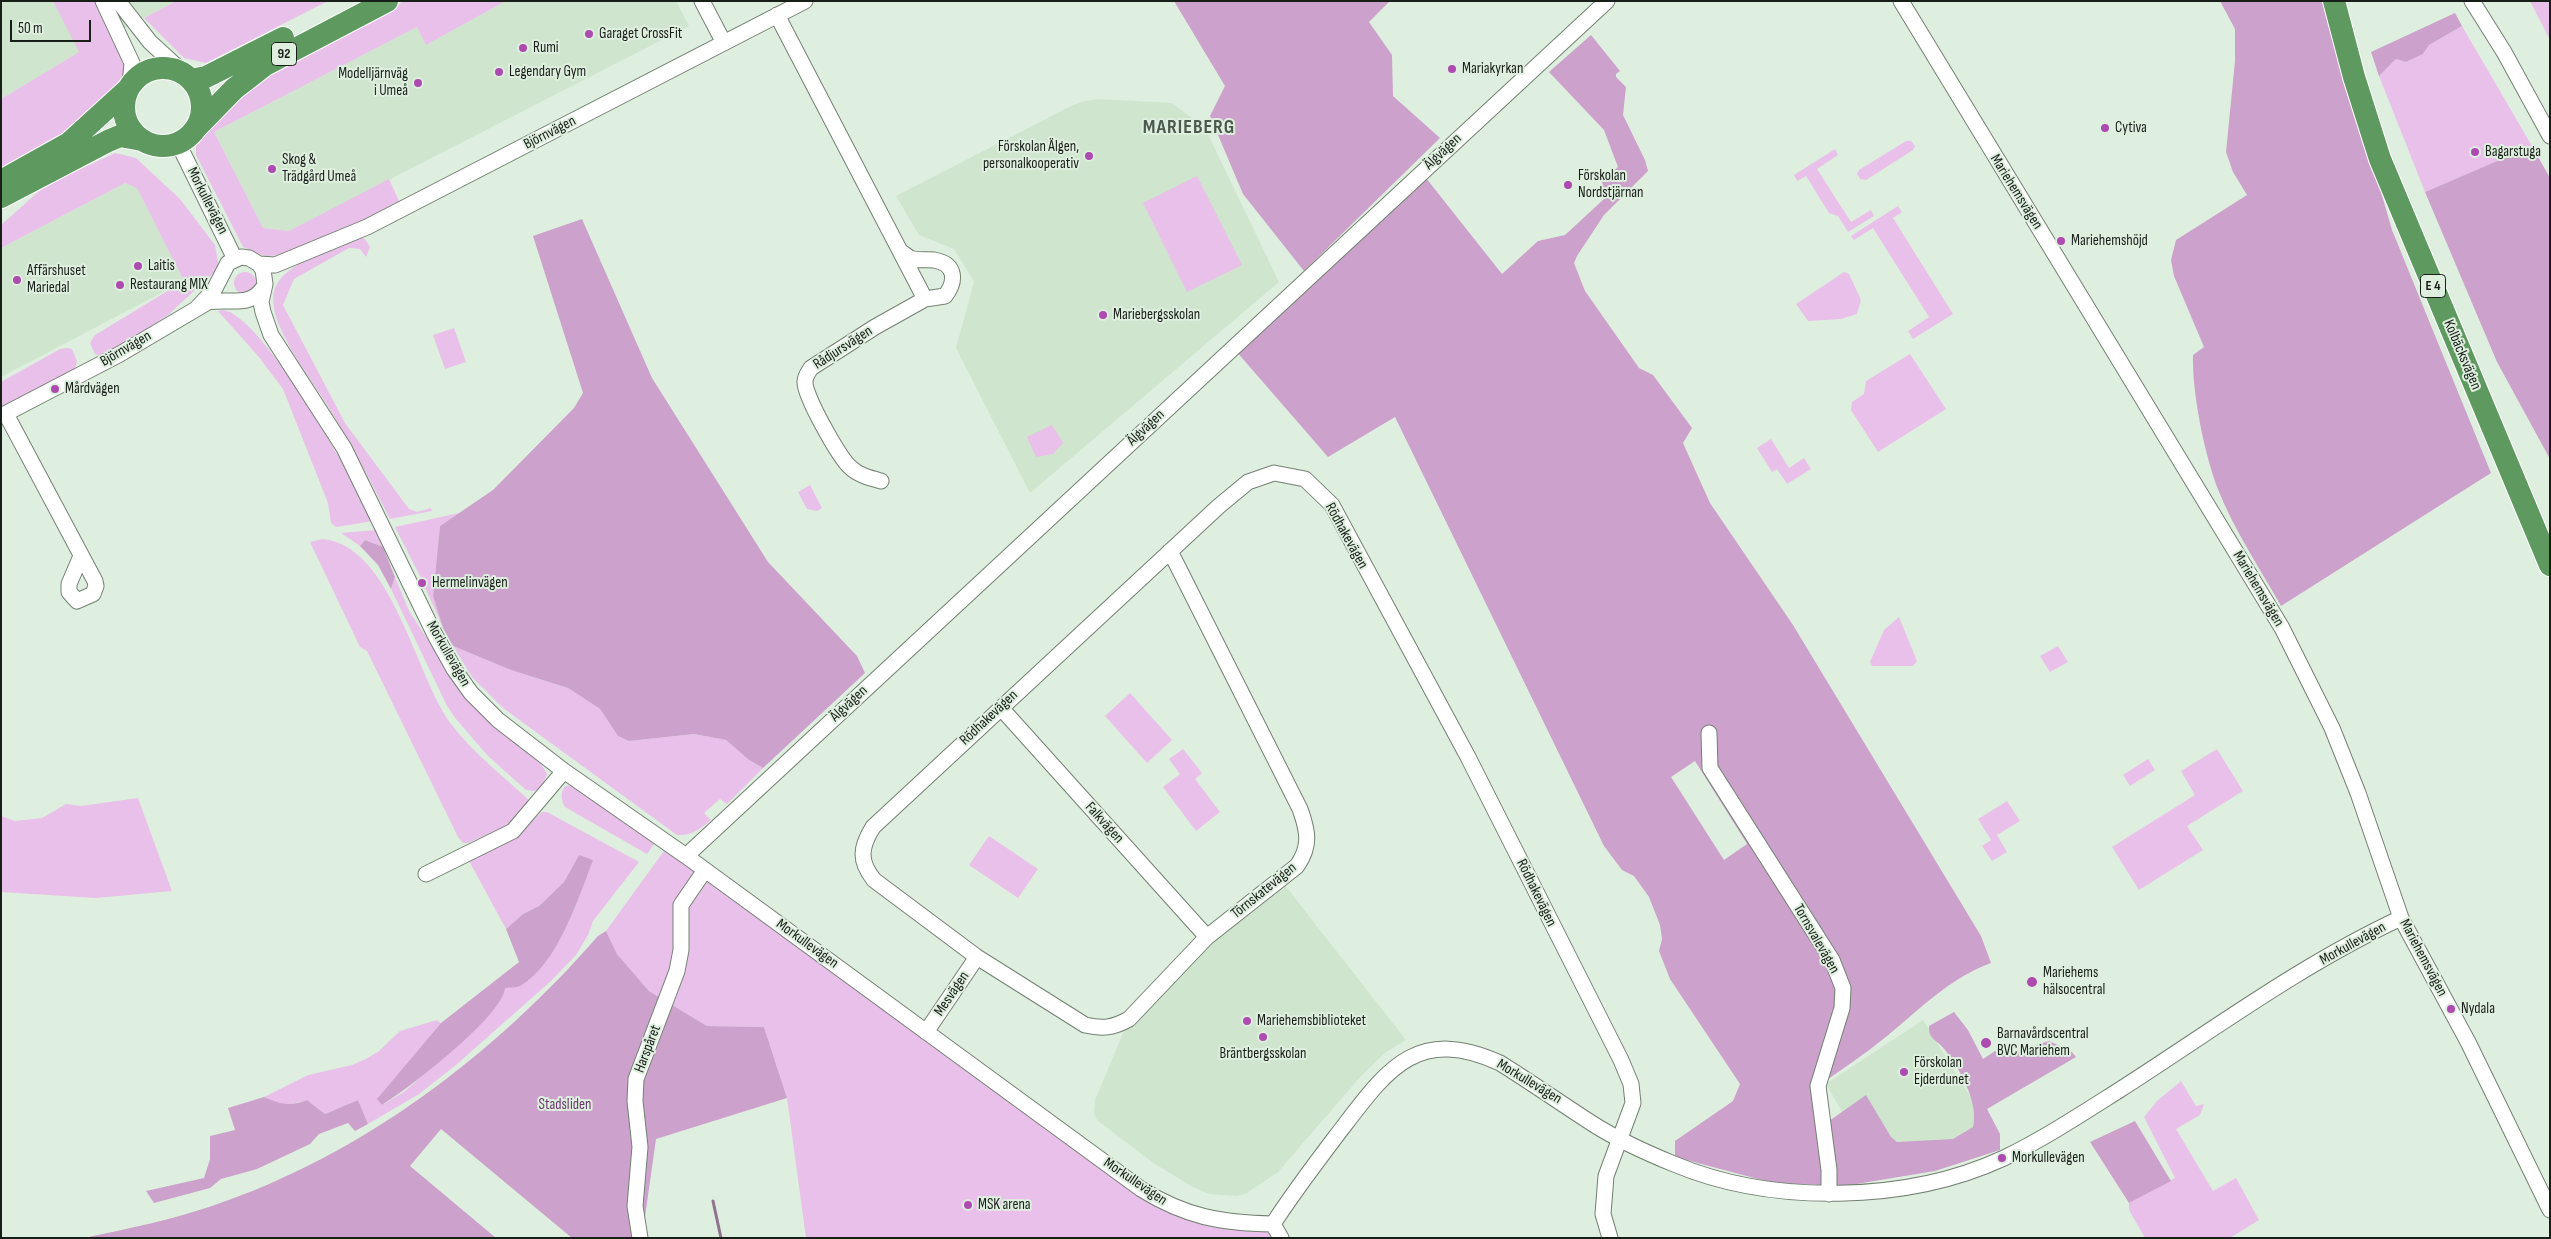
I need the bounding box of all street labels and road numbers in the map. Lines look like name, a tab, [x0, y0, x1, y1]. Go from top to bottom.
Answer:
road number: 92	[272, 42, 296, 66]
street label: Björnvägen	[521, 112, 579, 154]
street label: Älgvägen	[1420, 130, 1466, 174]
street label: Mariehemsvägen	[1986, 151, 2046, 233]
street label: Morkullevägen	[182, 165, 232, 237]
road number: E 4	[2420, 274, 2446, 298]
street label: Kolbäcksvägen	[2439, 317, 2485, 393]
street label: Rådjursvägen	[810, 322, 876, 374]
street label: Björnvägen	[97, 327, 155, 371]
street label: Älgvägen	[1123, 406, 1169, 450]
street label: Rödhakevägen	[1321, 500, 1371, 572]
street label: Mariehemsvägen	[2228, 548, 2288, 630]
street label: Morkullevägen	[422, 618, 474, 690]
street label: Älgvägen	[826, 682, 872, 726]
street label: Rödhakevägen	[956, 687, 1022, 749]
street label: Falkvägen	[1081, 799, 1127, 847]
street label: Rödhakevägen	[1512, 856, 1560, 930]
street label: Törnskatevägen	[1228, 859, 1300, 923]
street label: Tornsvalevägen	[1789, 901, 1843, 977]
street label: Morkullevägen	[772, 915, 842, 973]
street label: Mariehemsvägen	[2395, 916, 2451, 1000]
street label: Morkullevägen	[2317, 919, 2389, 969]
street label: Mesvägen	[931, 968, 973, 1020]
street label: Harspåret	[631, 1023, 665, 1075]
street label: Morkullevägen	[1493, 1056, 1565, 1108]
street label: Morkullevägen	[1100, 1154, 1170, 1210]

